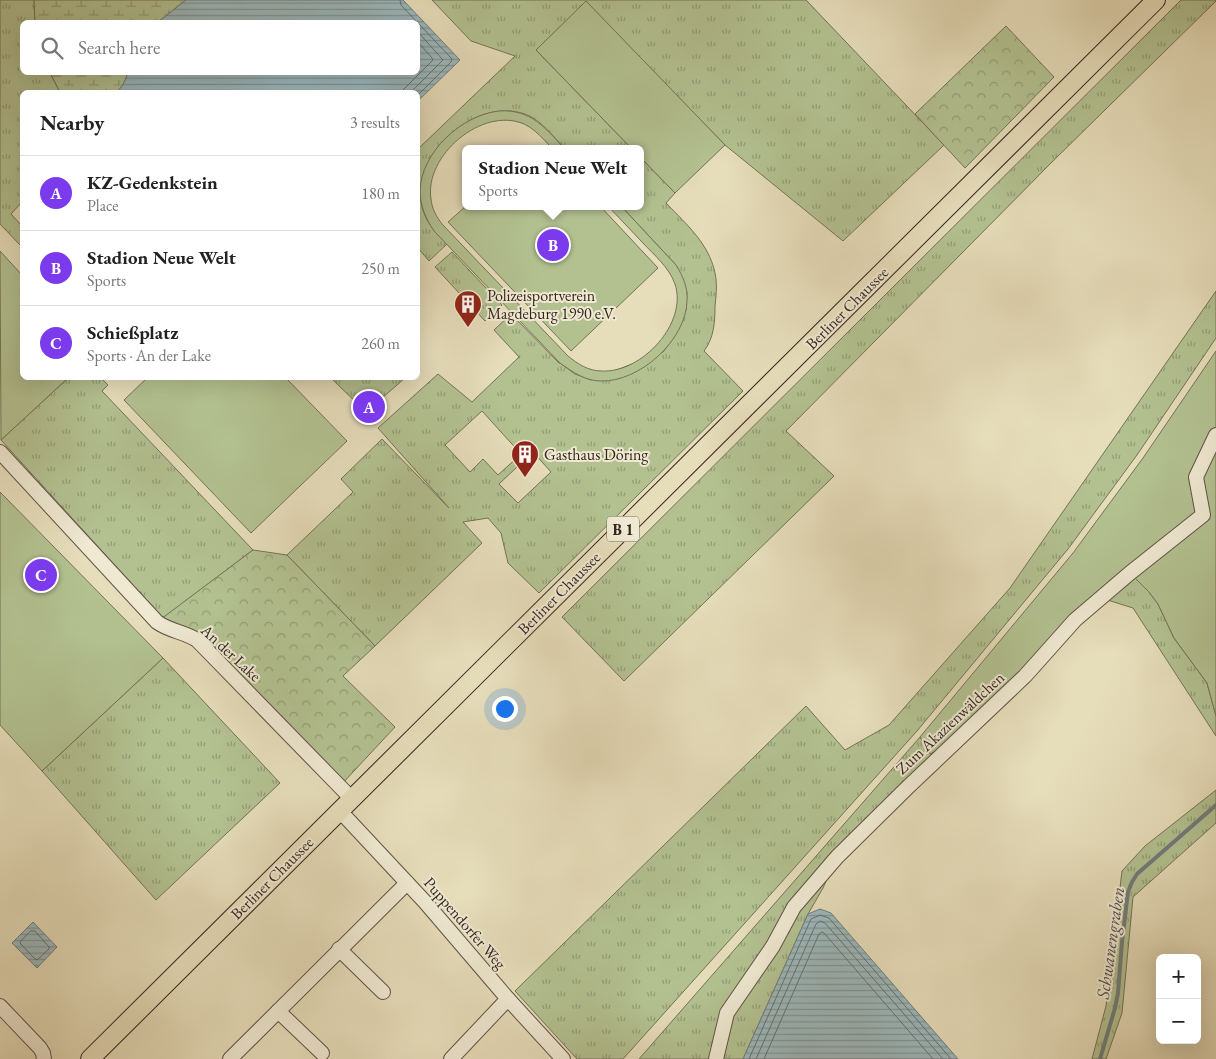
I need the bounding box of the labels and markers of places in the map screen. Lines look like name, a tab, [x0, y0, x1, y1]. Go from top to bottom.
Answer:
pin: B	[537, 226, 569, 264]
place label: Polizeisportverein Magdeburg 1990 e.V.	[487, 285, 616, 324]
building icon: Polizeisportverein Magdeburg 1990 e.V.	[453, 289, 483, 328]
pin: A	[353, 388, 385, 426]
building icon: Gasthaus Döring	[510, 439, 540, 478]
place label: Gasthaus Döring	[544, 444, 649, 465]
pin: C	[25, 556, 57, 594]

